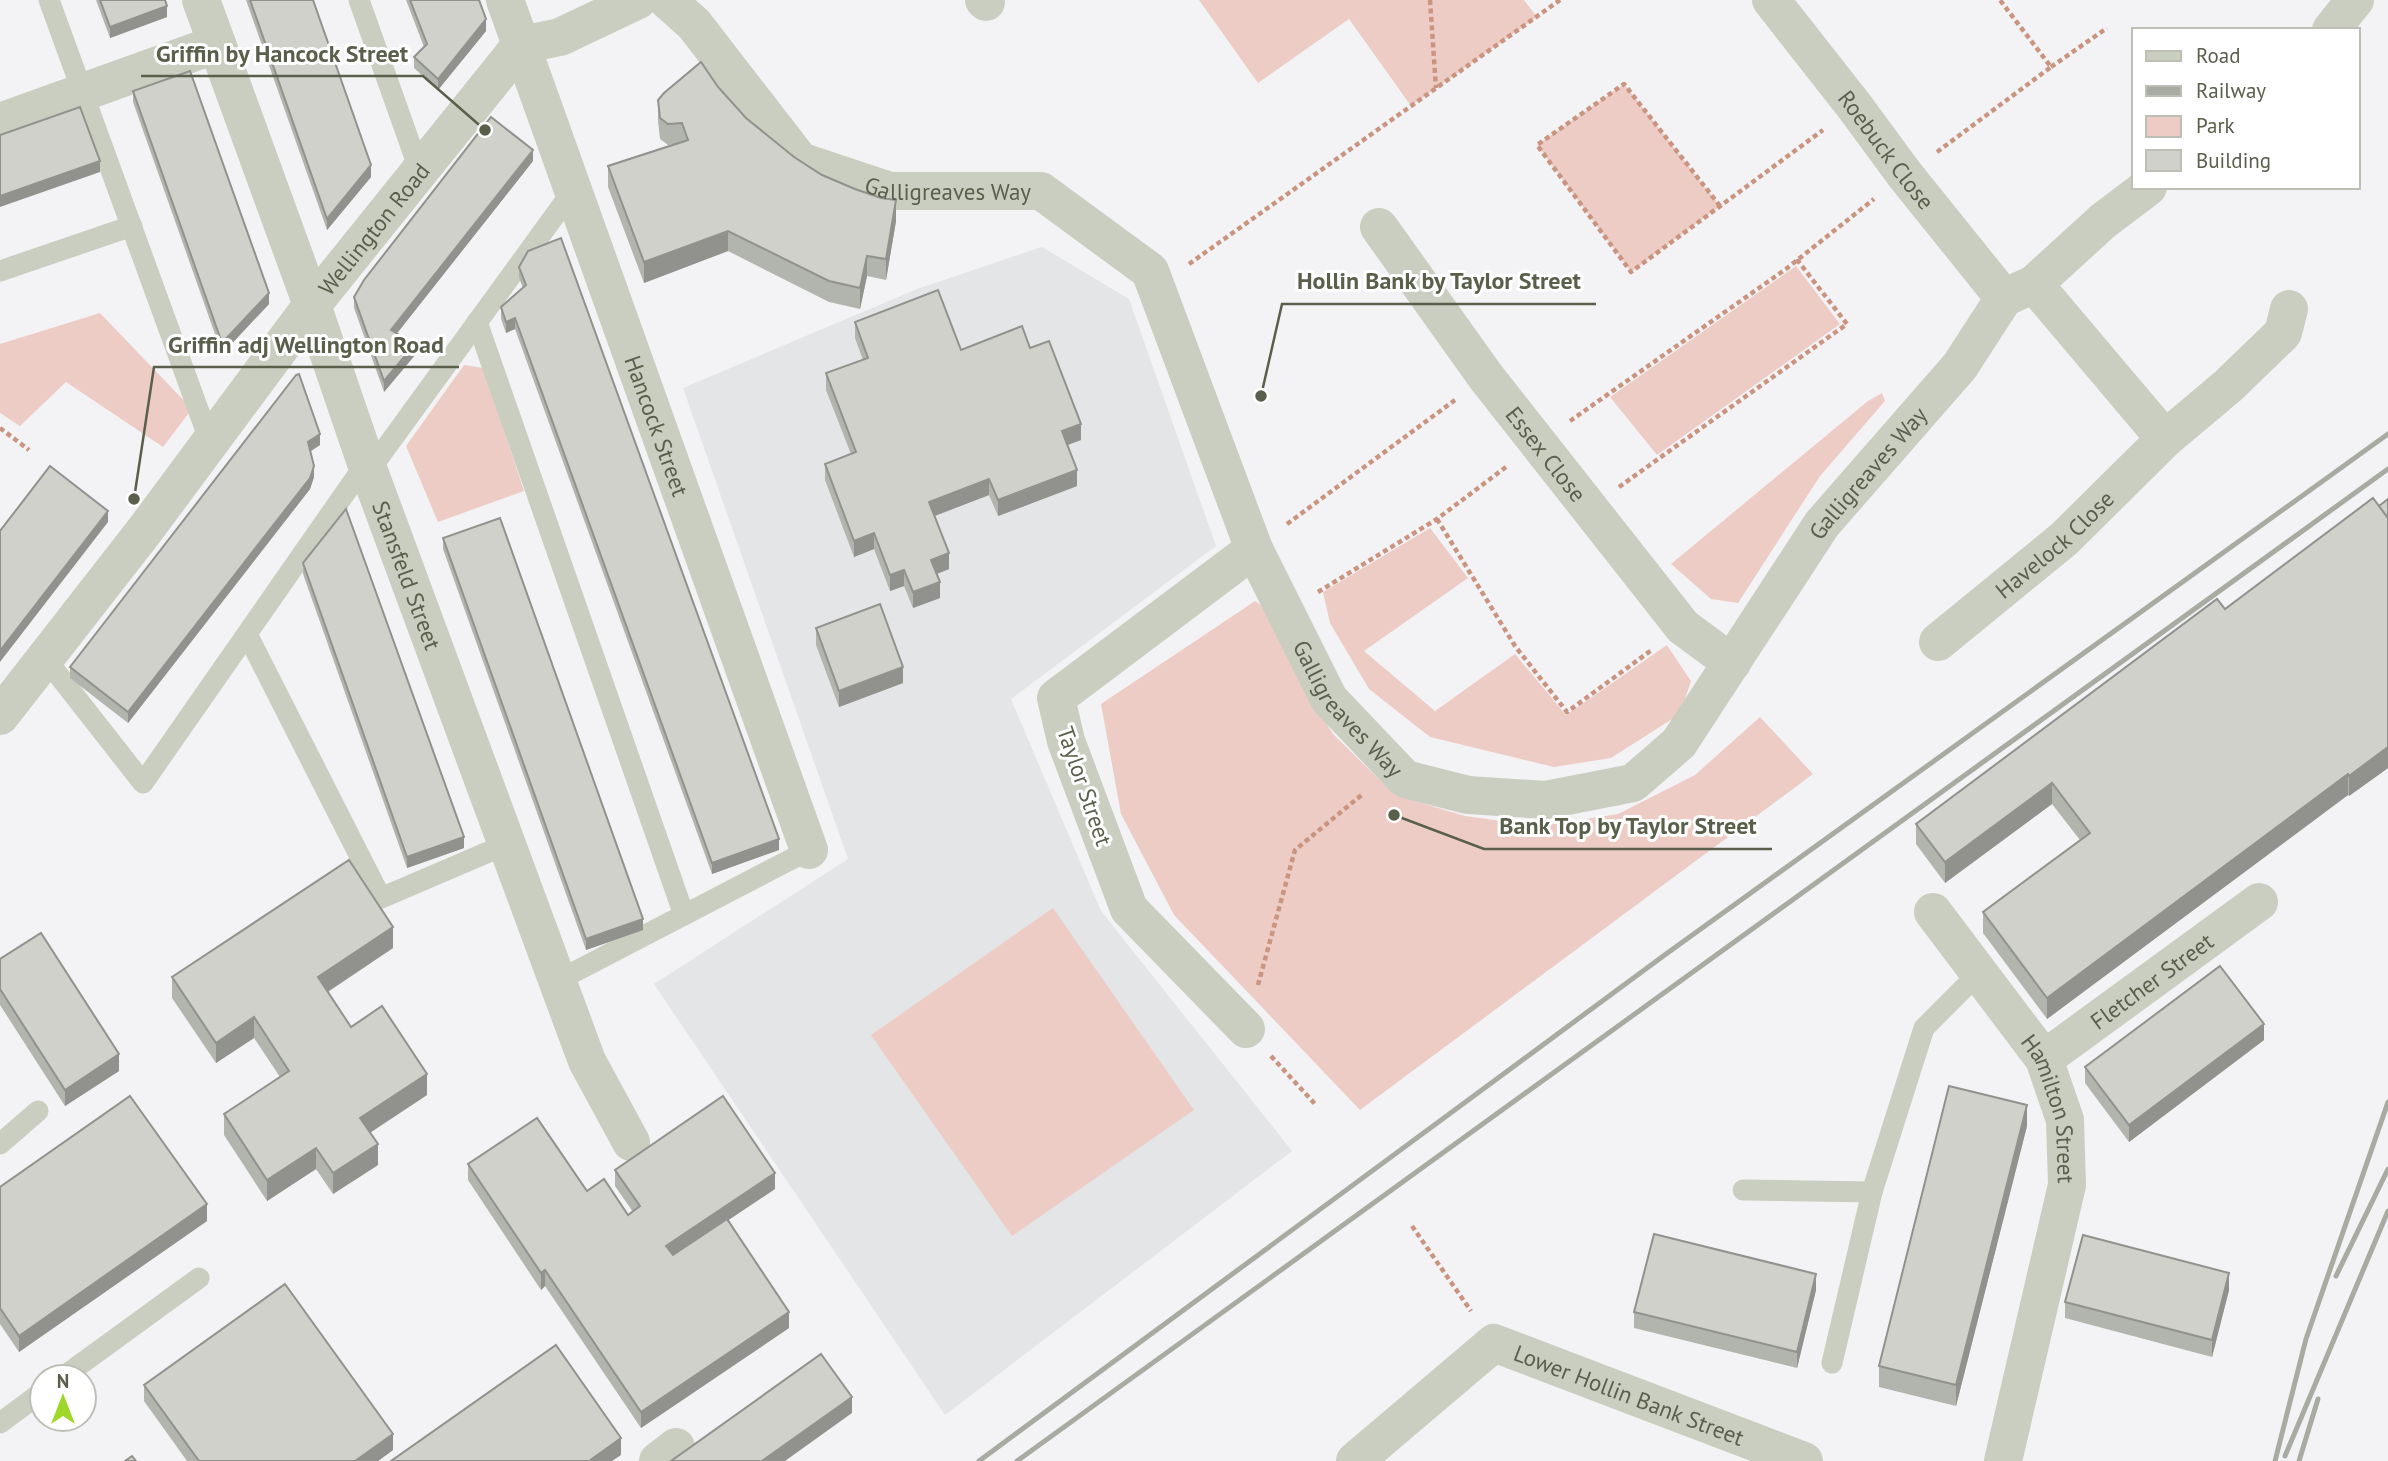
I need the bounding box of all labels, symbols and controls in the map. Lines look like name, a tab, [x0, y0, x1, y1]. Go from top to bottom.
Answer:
legend	[2132, 28, 2360, 189]
callout: Griffin by Hancock Street	[141, 31, 423, 76]
text: Griffin by Hancock Street	[156, 38, 409, 69]
text: Road	[2196, 42, 2240, 69]
text: Railway	[2196, 77, 2266, 104]
street label: Roebuck Close	[1833, 84, 1941, 215]
text: Park	[2196, 112, 2235, 139]
text: Building	[2196, 147, 2271, 174]
street label: Wellington Road	[311, 157, 435, 301]
street label: Galligreaves Way	[861, 169, 1031, 206]
callout: Hollin Bank by Taylor Street	[1282, 259, 1596, 304]
text: Hollin Bank by Taylor Street	[1297, 265, 1582, 296]
callout: Griffin adj Wellington Road	[154, 322, 459, 367]
text: Griffin adj Wellington Road	[168, 329, 444, 360]
street label: Hancock Street	[619, 351, 696, 500]
street label: Essex Close	[1500, 400, 1593, 507]
street label: Galligreaves Way	[1802, 400, 1933, 544]
street label: Havelock Close	[1989, 484, 2119, 604]
street label: Stansfeld Street	[367, 497, 448, 654]
street label: Galligreaves Way	[1287, 635, 1410, 783]
street label: Taylor Street	[1051, 723, 1119, 850]
callout: Bank Top by Taylor Street	[1484, 804, 1772, 849]
text: Bank Top by Taylor Street	[1499, 810, 1757, 841]
street label: Fletcher Street	[2084, 926, 2219, 1035]
street label: Hamilton Street	[2015, 1028, 2081, 1184]
street label: Lower Hollin Bank Street	[1510, 1338, 1748, 1451]
north arrow	[28, 1363, 98, 1433]
text: N	[57, 1369, 69, 1393]

